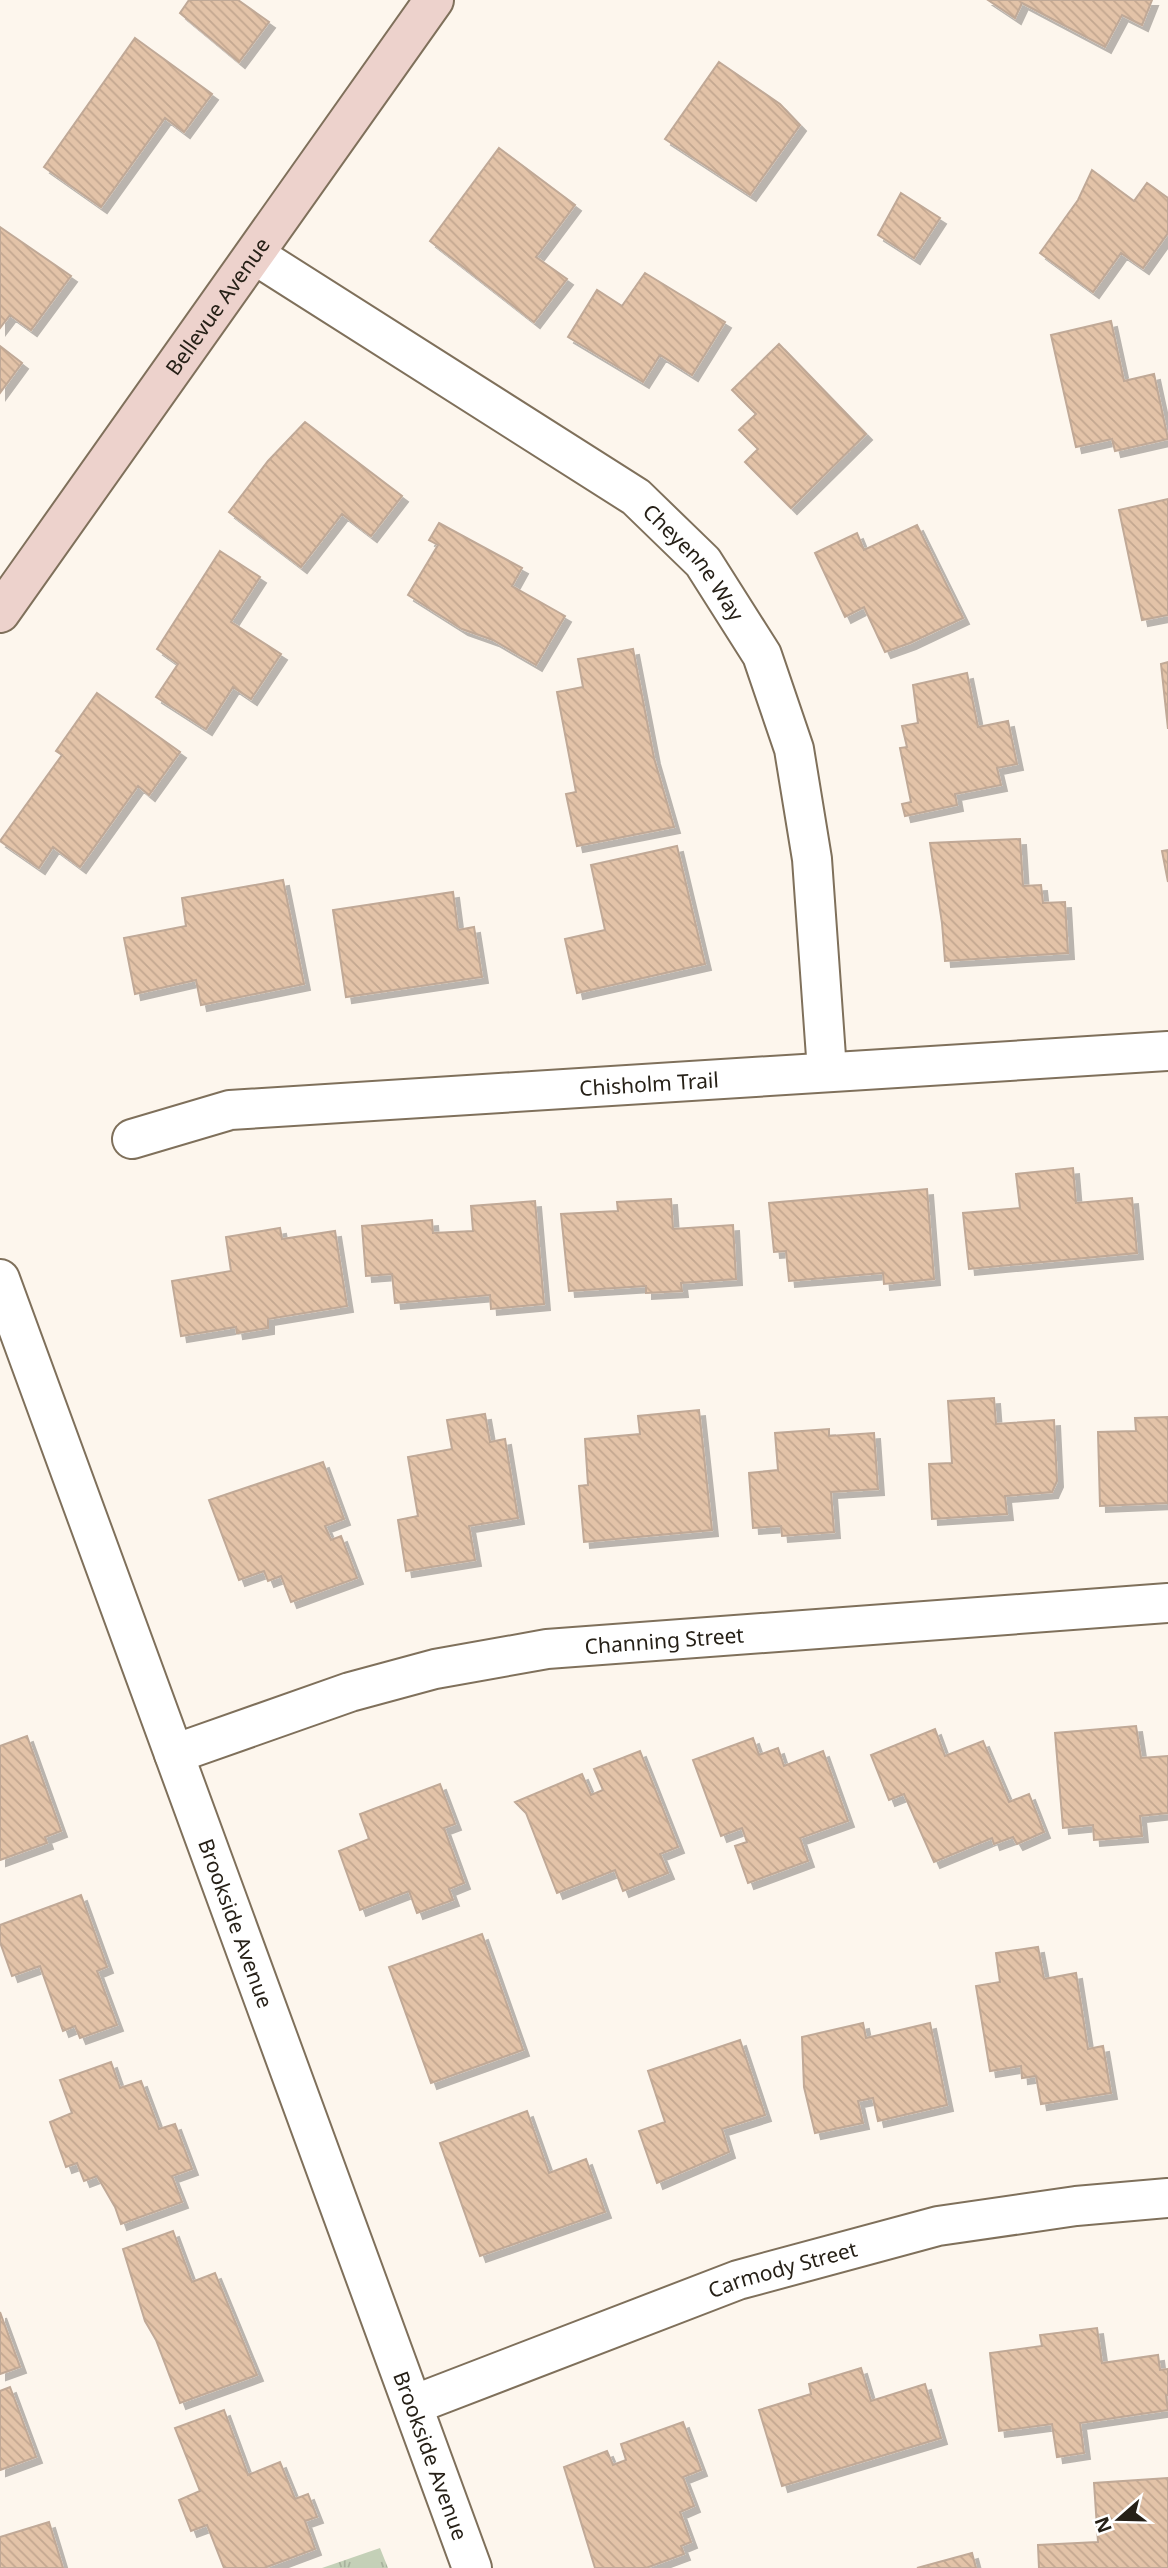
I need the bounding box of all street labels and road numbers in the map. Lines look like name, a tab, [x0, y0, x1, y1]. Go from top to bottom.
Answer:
street label: Bellevue Avenue	[159, 232, 276, 381]
street label: Cheyenne Way	[637, 497, 751, 626]
street label: Chisholm Trail	[578, 1065, 719, 1102]
street label: Channing Street	[584, 1620, 745, 1660]
street label: Brookside Avenue	[192, 1835, 280, 2012]
street label: Carmody Street	[704, 2234, 861, 2304]
street label: Brookside Avenue	[387, 2367, 475, 2544]

